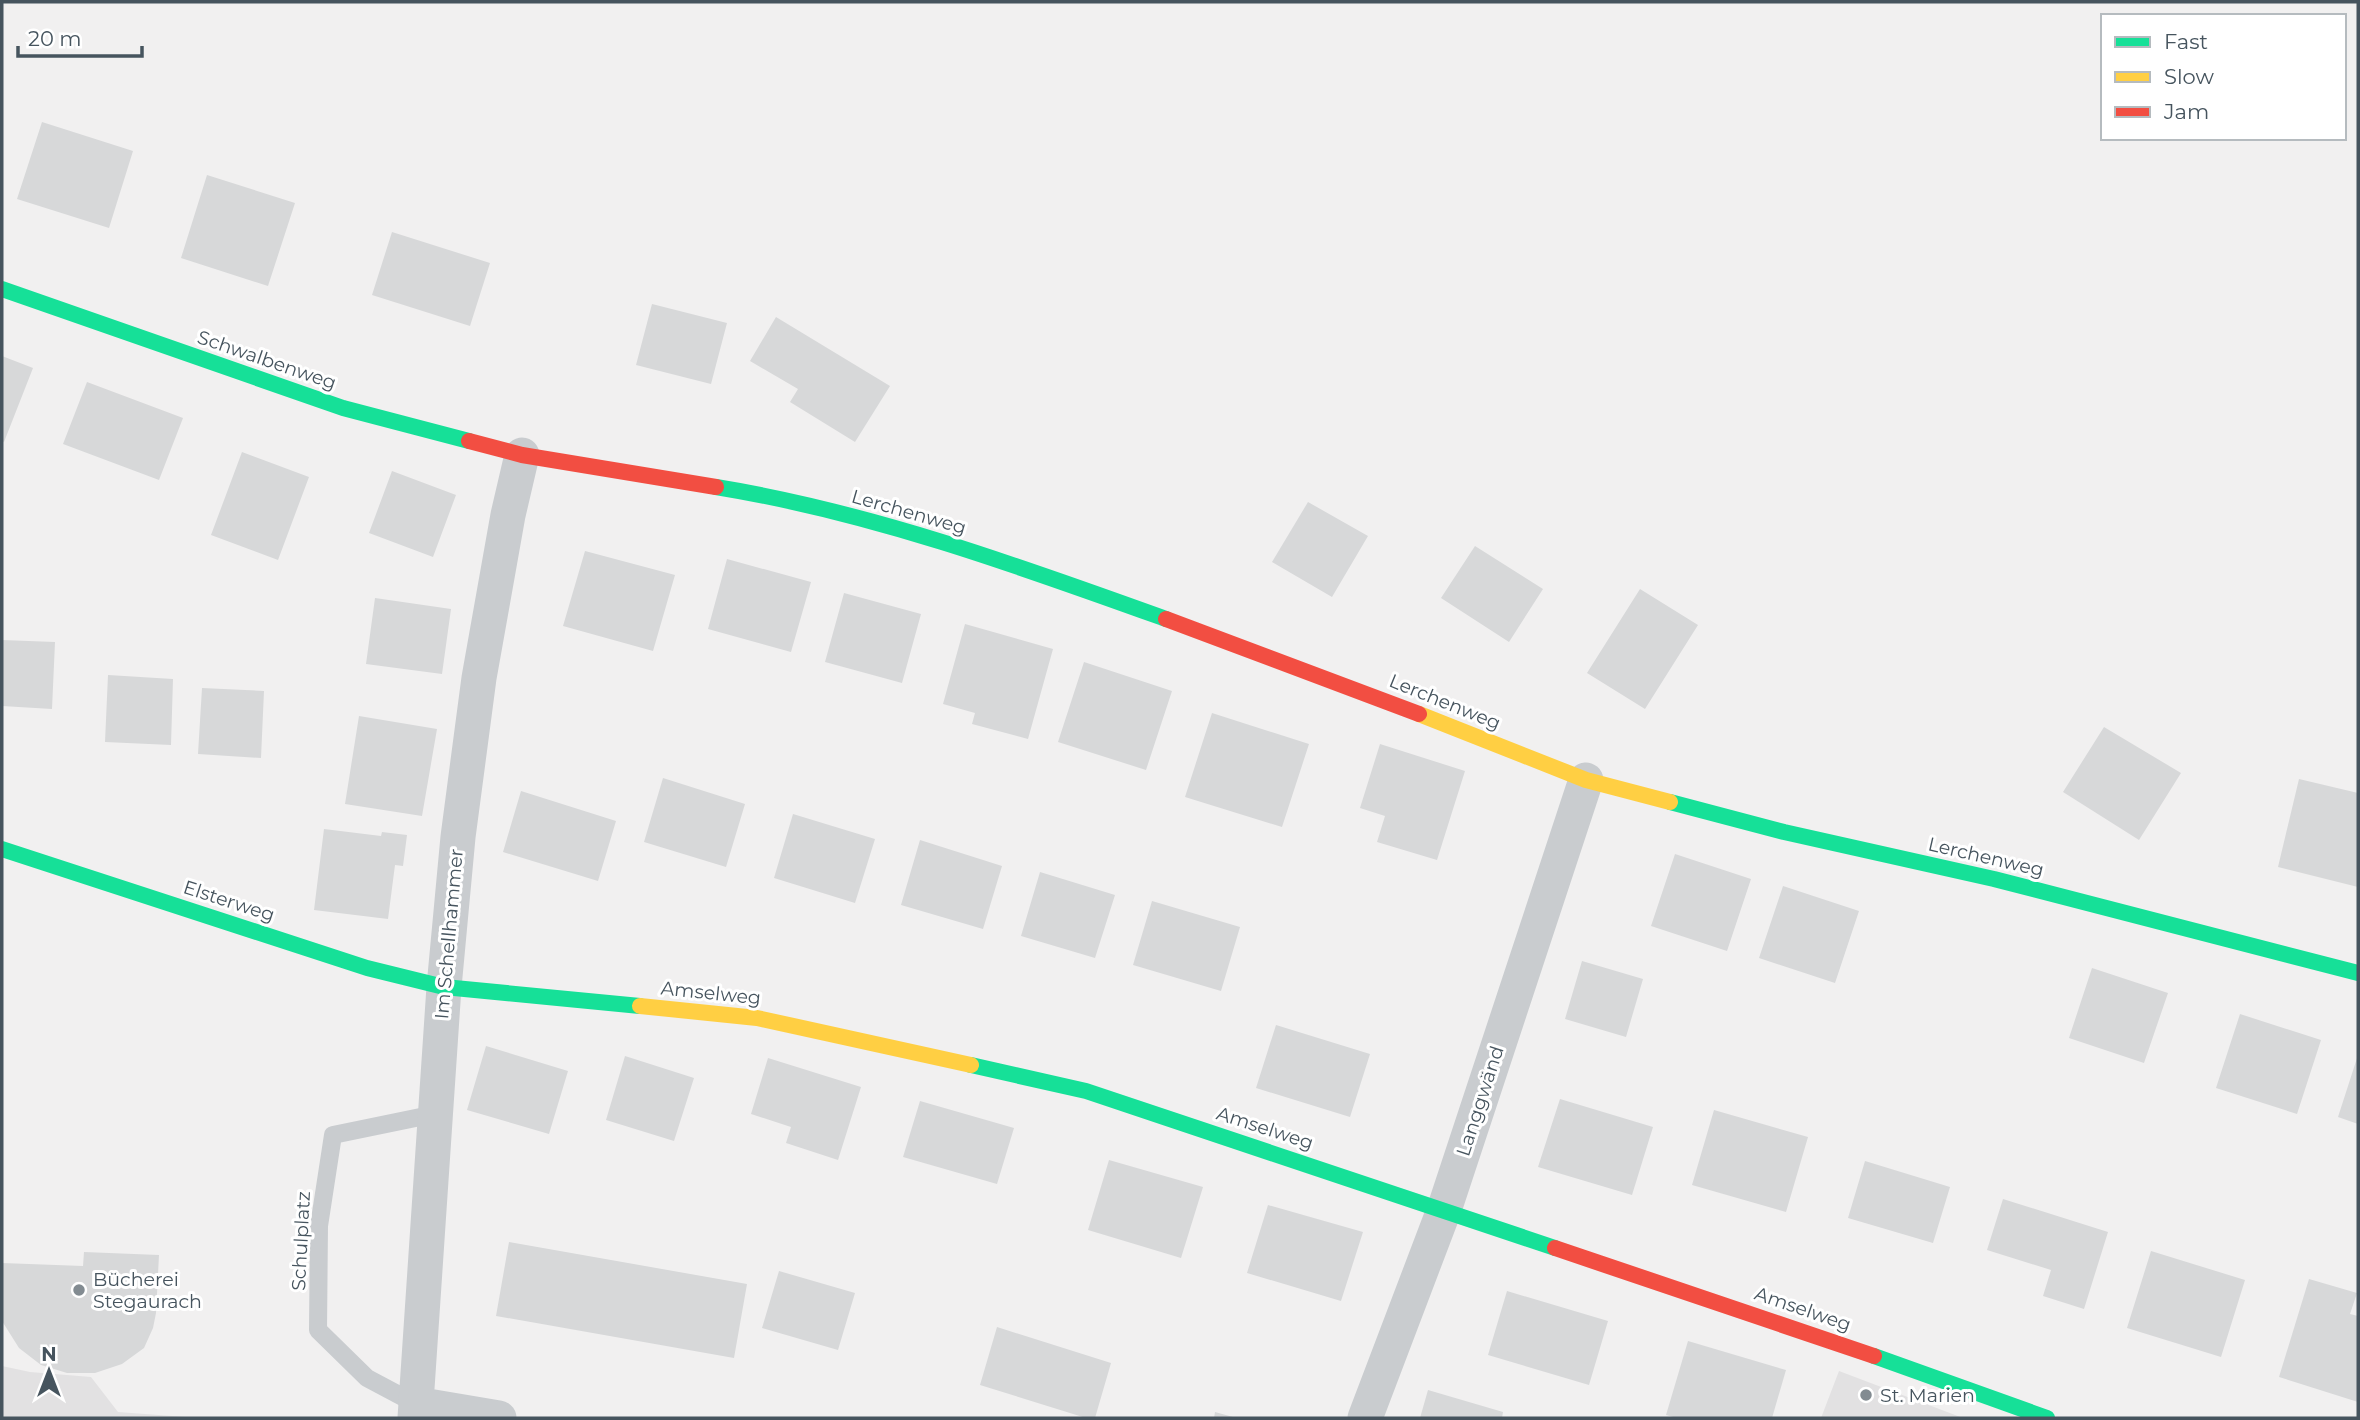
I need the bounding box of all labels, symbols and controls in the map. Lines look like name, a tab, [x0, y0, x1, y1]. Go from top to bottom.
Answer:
scale bar	[18, 14, 142, 58]
legend	[2101, 14, 2346, 140]
text: 20 m	[28, 26, 82, 51]
text: Fast	[2164, 29, 2208, 54]
text: Slow	[2164, 64, 2214, 89]
text: Jam	[2163, 99, 2209, 124]
street label: Schwalbenweg	[194, 325, 340, 395]
street label: Lerchenweg	[849, 485, 969, 539]
street label: Lerchenweg	[1386, 669, 1504, 735]
street label: Lerchenweg	[1926, 832, 2046, 882]
street label: Im Schellhammer	[430, 848, 468, 1020]
street label: Elsterweg	[180, 875, 278, 927]
street label: Amselweg	[660, 976, 762, 1010]
street label: Langgwänd	[1451, 1043, 1509, 1159]
street label: Amselweg	[1214, 1102, 1316, 1154]
street label: Schulplatz	[287, 1191, 315, 1291]
place label: Bücherei Stegaurach	[93, 1268, 202, 1313]
marker: Bücherei Stegaurach	[71, 1282, 87, 1298]
street label: Amselweg	[1752, 1282, 1854, 1336]
north arrow	[14, 1336, 84, 1406]
text: N	[41, 1343, 57, 1366]
place label: St. Marien	[1880, 1384, 1975, 1407]
marker: St. Marien	[1858, 1387, 1874, 1403]

